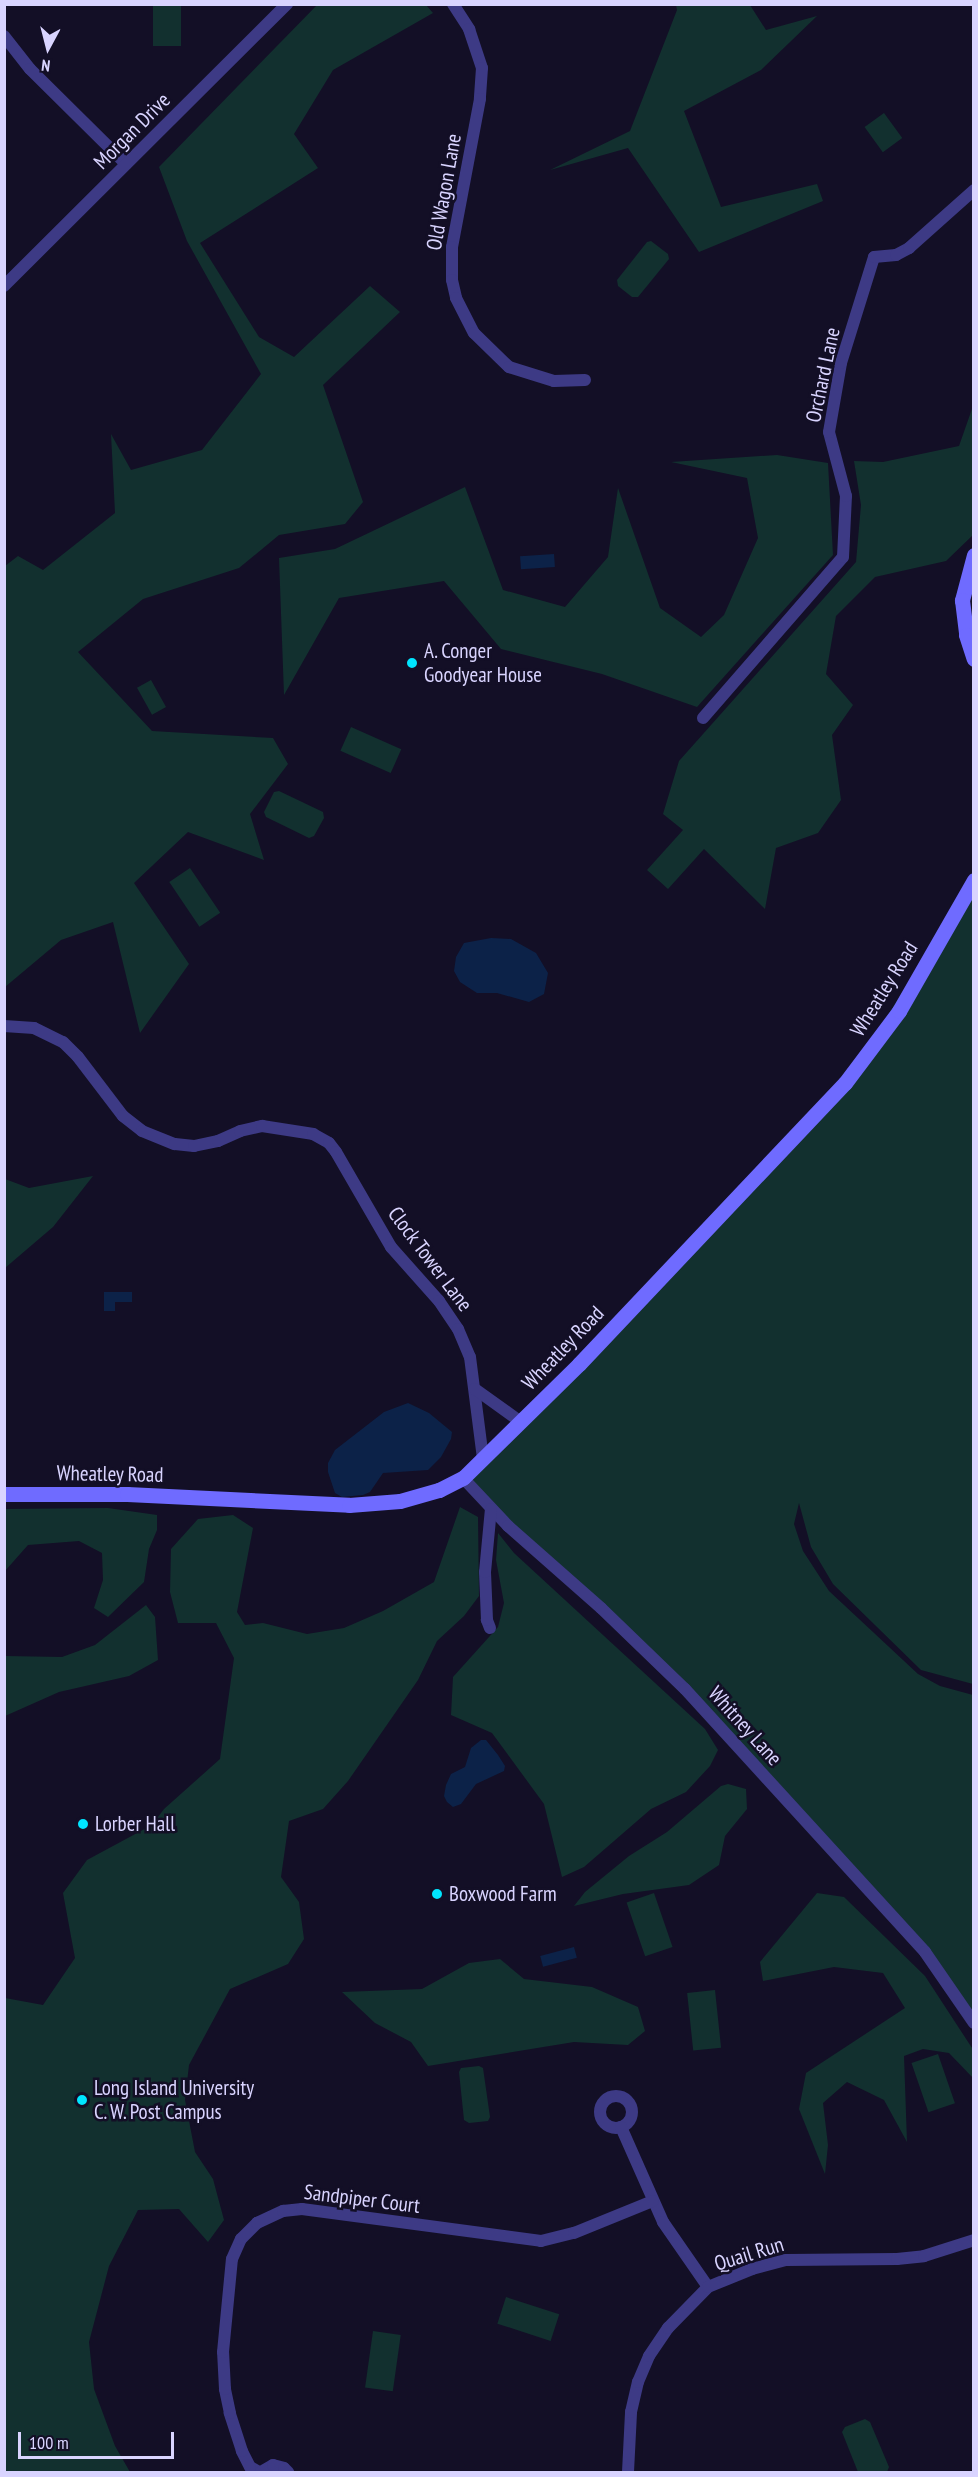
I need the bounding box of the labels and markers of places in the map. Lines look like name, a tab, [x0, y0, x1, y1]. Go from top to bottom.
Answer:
place label: A. Conger Goodyear House	[424, 638, 542, 688]
marker: A. Conger Goodyear House	[405, 656, 419, 670]
place label: Lorber Hall	[95, 1811, 175, 1837]
marker: Lorber Hall	[76, 1817, 90, 1831]
place label: Boxwood Farm	[449, 1881, 557, 1907]
marker: Boxwood Farm	[430, 1887, 444, 1901]
place label: Long Island University C. W. Post Campus	[94, 2075, 254, 2125]
marker: Long Island University C. W. Post Campus	[75, 2093, 89, 2107]

